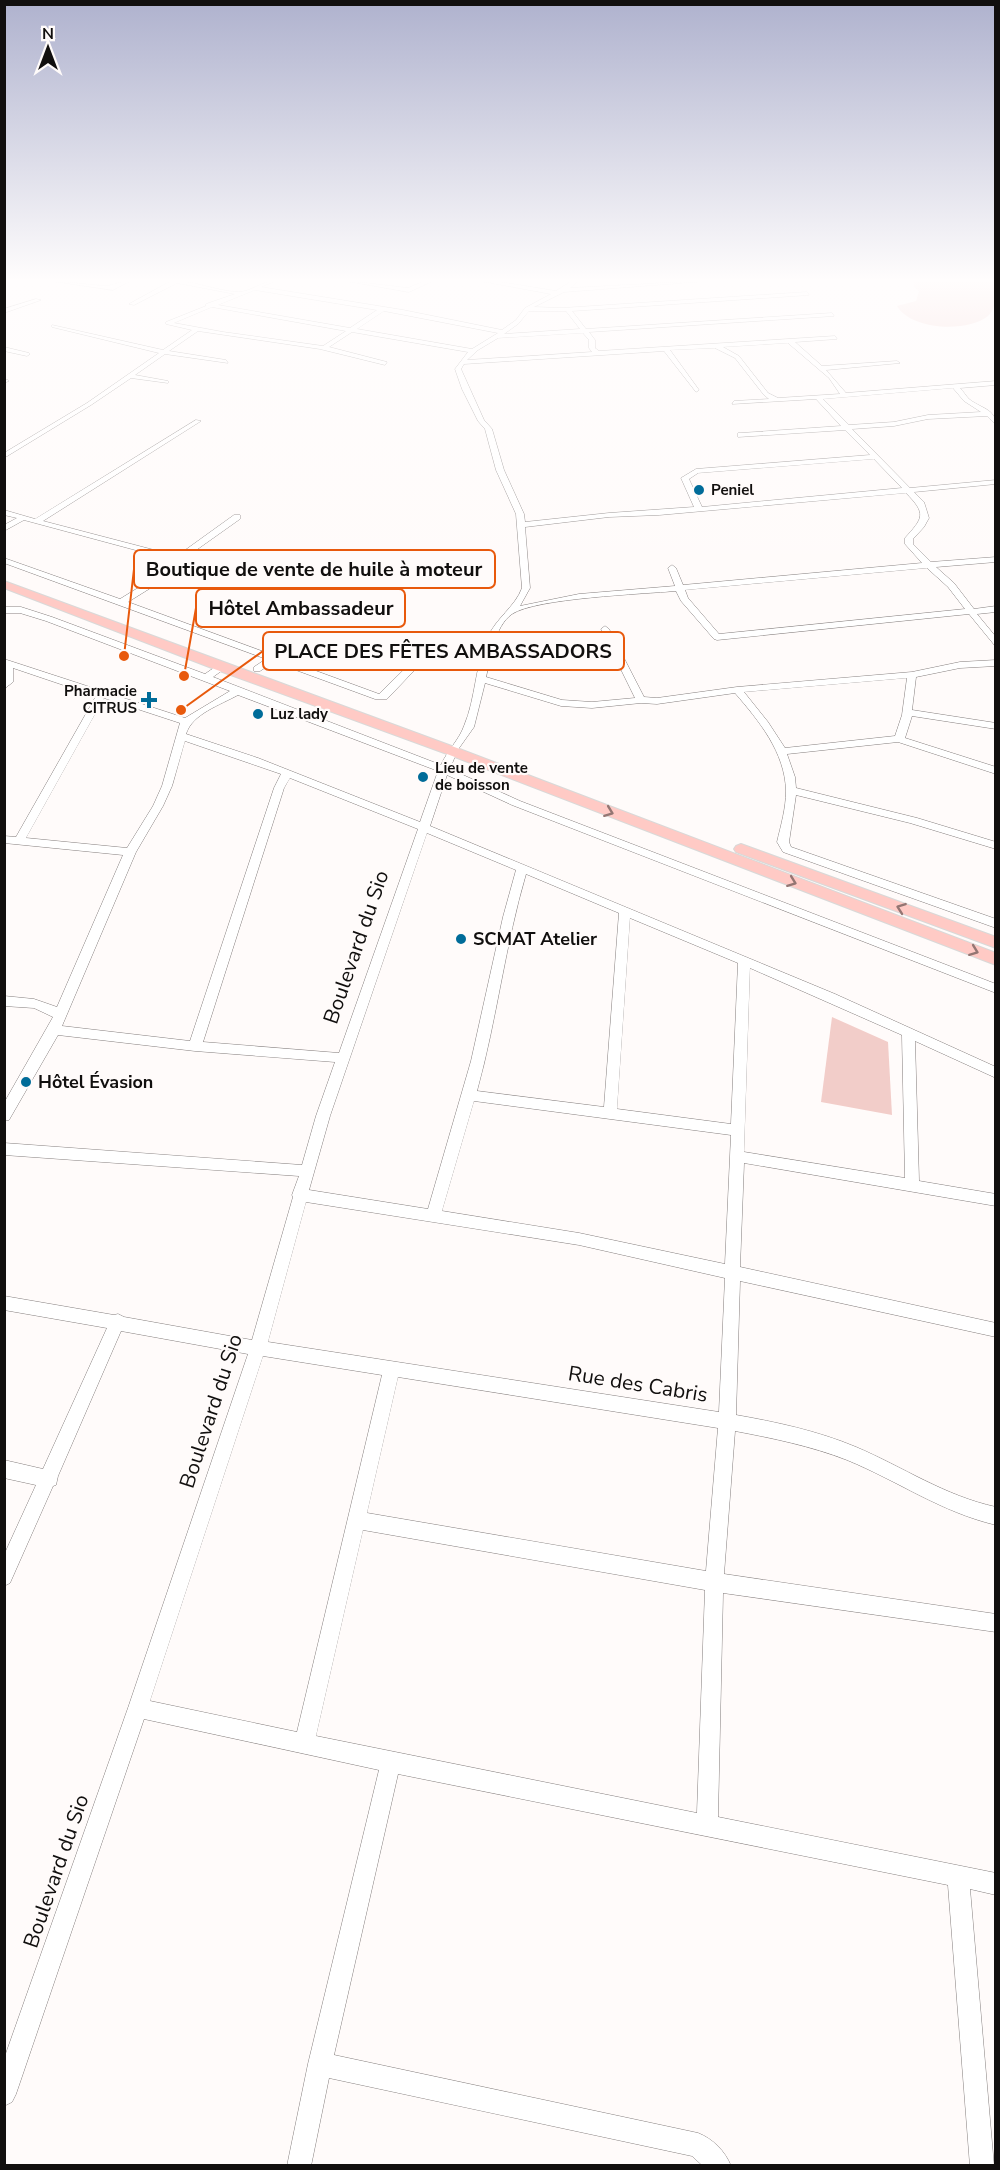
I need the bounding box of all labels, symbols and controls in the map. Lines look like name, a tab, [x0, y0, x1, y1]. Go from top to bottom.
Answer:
north arrow	[18, 18, 78, 78]
text: N	[42, 23, 54, 45]
place label: Peniel	[711, 480, 754, 500]
marker: Peniel	[692, 483, 706, 497]
callout: Boutique de vente de huile à moteur	[134, 550, 495, 588]
text: Boutique de vente de huile à moteur	[146, 556, 482, 583]
callout: Hôtel Ambassadeur	[196, 589, 405, 627]
text: Hôtel Ambassadeur	[208, 595, 394, 622]
callout: PLACE DES FÊTES AMBASSADORS	[263, 632, 624, 670]
text: PLACE DES FÊTES AMBASSADORS	[274, 638, 612, 665]
place label: Pharmacie CITRUS	[64, 681, 137, 718]
marker: Pharmacie CITRUS	[142, 693, 156, 707]
place label: Luz lady	[270, 704, 328, 724]
marker: Luz lady	[251, 707, 265, 721]
place label: Lieu de vente de boisson	[435, 758, 528, 795]
marker: Lieu de vente de boisson	[416, 770, 430, 784]
one-way arrow	[603, 805, 614, 818]
street label: Boulevard du Sio	[317, 867, 395, 1027]
one-way arrow	[786, 874, 796, 887]
one-way arrow	[896, 903, 907, 915]
place label: SCMAT Atelier	[473, 927, 597, 951]
marker: SCMAT Atelier	[454, 932, 468, 946]
one-way arrow	[968, 944, 979, 956]
place label: Hôtel Évasion	[38, 1070, 153, 1094]
marker: Hôtel Évasion	[19, 1075, 33, 1089]
street label: Boulevard du Sio	[173, 1330, 249, 1492]
street label: Rue des Cabris	[566, 1359, 710, 1409]
street label: Boulevard du Sio	[17, 1791, 95, 1951]

